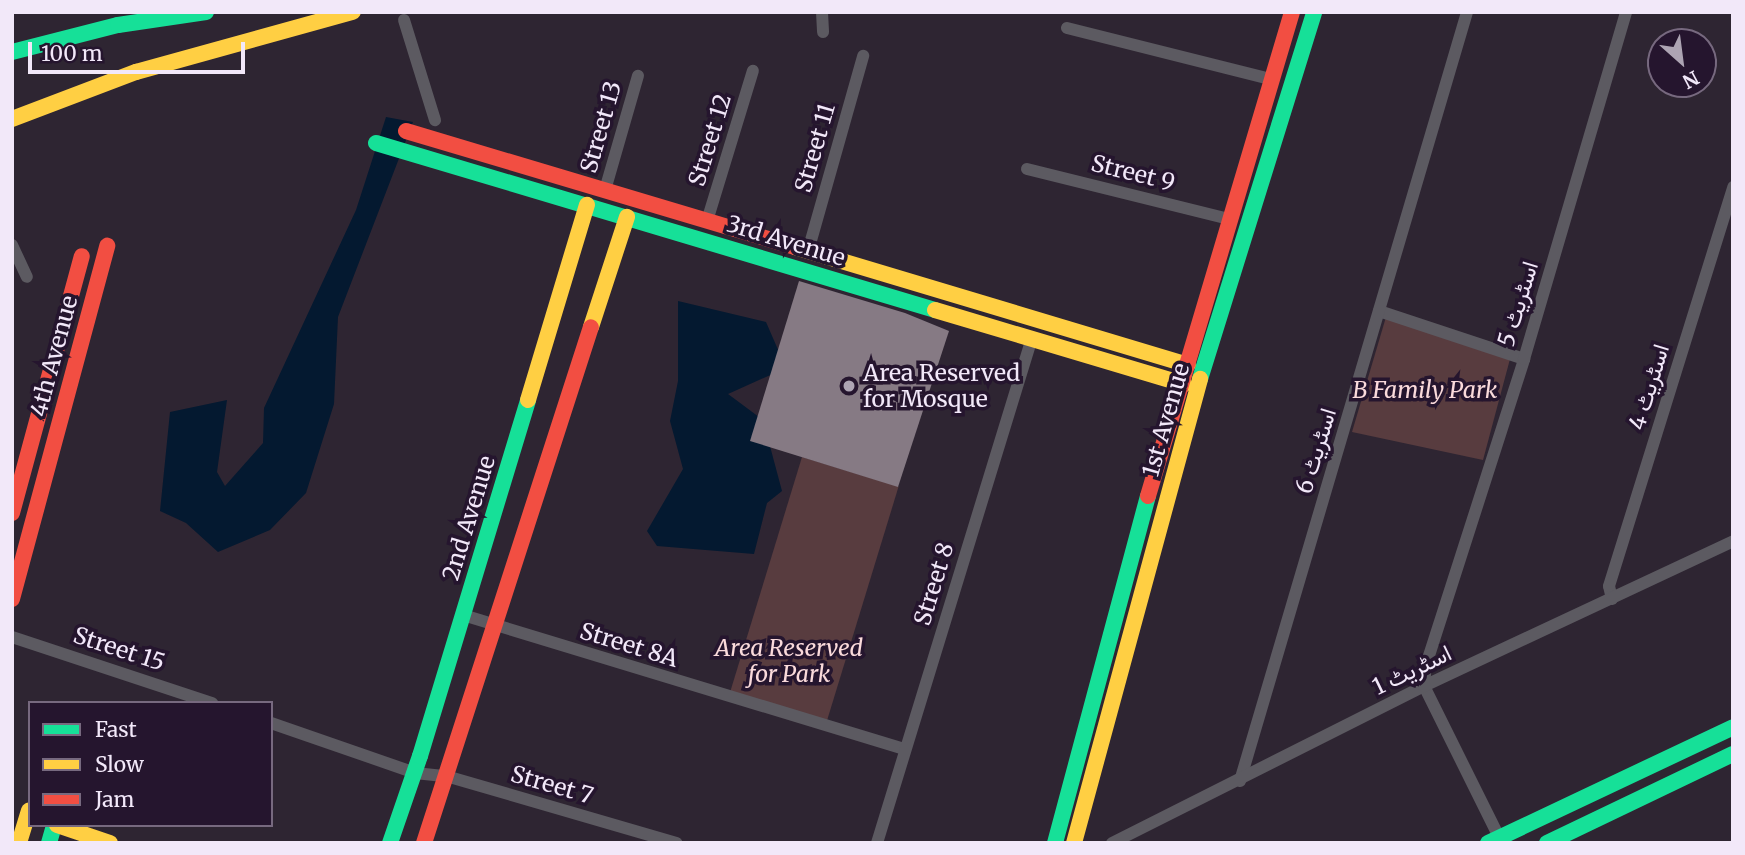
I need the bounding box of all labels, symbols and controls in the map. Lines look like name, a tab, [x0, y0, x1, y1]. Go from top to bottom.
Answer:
scale bar	[32, 28, 248, 72]
north arrow	[1647, 28, 1717, 98]
text: 100 m	[41, 40, 103, 67]
text: N	[1679, 66, 1703, 94]
street label: Street 13	[575, 78, 627, 176]
street label: Street 12	[683, 91, 737, 189]
street label: Street 11	[789, 100, 841, 196]
street label: Street 9	[1088, 149, 1178, 197]
street label: 3rd Avenue	[723, 210, 849, 272]
street label: اسٹریٹ 5	[1492, 258, 1544, 350]
street label: 4th Avenue	[25, 293, 83, 419]
street label: اسٹریٹ 4	[1623, 341, 1675, 433]
place label: Area Reserved for Mosque	[863, 359, 1020, 413]
street label: 1st Avenue	[1137, 360, 1195, 480]
park label: B Family Park	[1353, 376, 1497, 404]
marker: Area Reserved for Mosque	[841, 378, 857, 394]
street label: اسٹریٹ 6	[1290, 405, 1342, 497]
street label: 2nd Avenue	[437, 452, 501, 584]
street label: Street 8	[908, 539, 960, 629]
street label: Street 8A	[577, 617, 681, 673]
street label: Street 15	[70, 621, 168, 677]
park label: Area Reserved for Park	[715, 634, 863, 688]
street label: اسٹریٹ 1	[1368, 639, 1456, 701]
legend	[28, 701, 273, 827]
text: Fast	[95, 716, 137, 743]
text: Slow	[95, 751, 144, 778]
street label: Street 7	[508, 760, 596, 810]
text: Jam	[95, 786, 134, 813]

